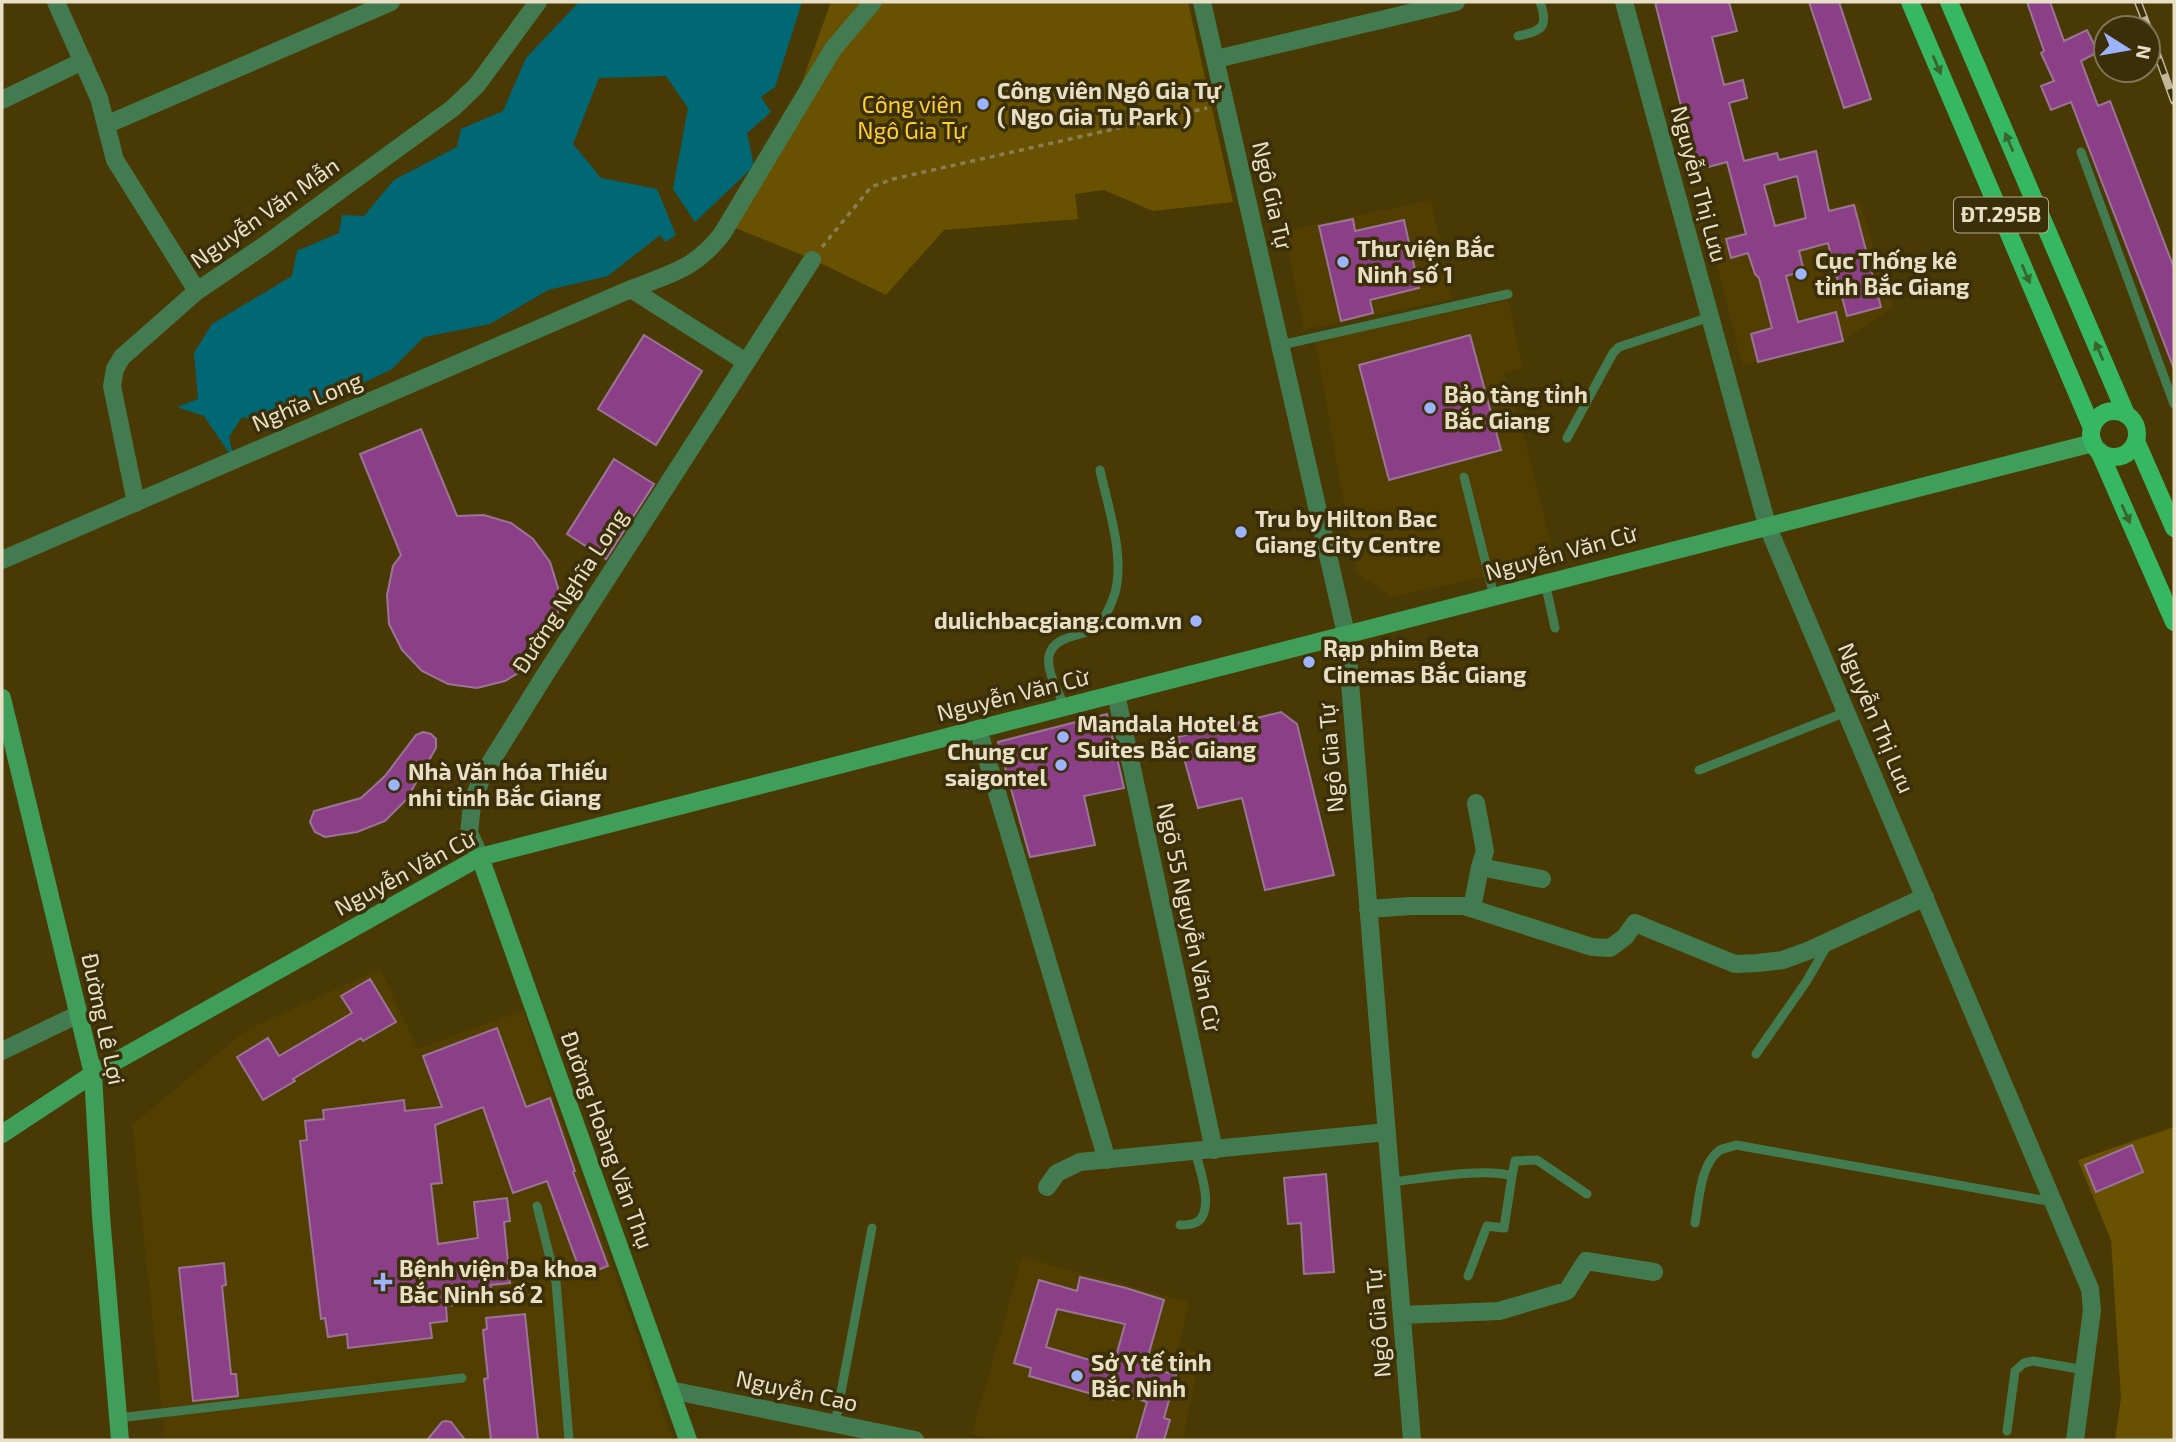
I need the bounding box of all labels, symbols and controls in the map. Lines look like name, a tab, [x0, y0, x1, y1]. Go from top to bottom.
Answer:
north arrow	[2092, 14, 2162, 84]
text: N	[2132, 43, 2157, 61]
one-way arrow	[1931, 54, 1942, 75]
place label: Công viên Ngô Gia Tự ( Ngo Gia Tu Park )	[997, 76, 1222, 130]
park label: Công viên Ngô Gia Tự	[857, 90, 968, 144]
marker: Công viên Ngô Gia Tự ( Ngo Gia Tu Park )	[975, 96, 991, 112]
street label: Nguyễn Thị Lưu	[1666, 103, 1734, 265]
one-way arrow	[2003, 132, 2015, 152]
street label: Ngô Gia Tự	[1247, 138, 1299, 253]
street label: Nguyễn Văn Mẫn	[185, 150, 344, 274]
road number: ĐT.295B	[1954, 198, 2048, 232]
place label: Thư viện Bắc Ninh số 1	[1357, 234, 1495, 288]
place label: Cục Thống kê tỉnh Bắc Giang	[1815, 246, 1970, 300]
marker: Thư viện Bắc Ninh số 1	[1335, 254, 1351, 270]
one-way arrow	[2021, 263, 2032, 284]
marker: Cục Thống kê tỉnh Bắc Giang	[1793, 266, 1809, 282]
one-way arrow	[2093, 341, 2104, 362]
street label: Nghĩa Long	[247, 365, 366, 437]
place label: Bảo tàng tỉnh Bắc Giang	[1444, 380, 1588, 434]
marker: Bảo tàng tỉnh Bắc Giang	[1422, 400, 1438, 416]
street label: Đường Nghĩa Long	[505, 503, 633, 678]
one-way arrow	[2121, 503, 2132, 524]
place label: Tru by Hilton Bac Giang City Centre	[1255, 504, 1441, 558]
street label: Nguyễn Văn Cừ	[1482, 518, 1641, 586]
marker: Tru by Hilton Bac Giang City Centre	[1233, 524, 1249, 540]
place label: dulichbacgiang.com.vn	[934, 606, 1182, 634]
marker: dulichbacgiang.com.vn	[1188, 613, 1204, 629]
place label: Rạp phim Beta Cinemas Bắc Giang	[1323, 634, 1527, 688]
street label: Nguyễn Thị Lưu	[1833, 638, 1921, 797]
marker: Rạp phim Beta Cinemas Bắc Giang	[1301, 654, 1317, 670]
street label: Nguyễn Văn Cừ	[934, 661, 1093, 726]
street label: Ngô Gia Tự	[1311, 701, 1349, 814]
place label: Mandala Hotel & Suites Bắc Giang	[1077, 709, 1259, 763]
marker: Mandala Hotel & Suites Bắc Giang	[1055, 729, 1071, 745]
place label: Chung cư saigontel	[945, 737, 1048, 791]
place label: Nhà Văn hóa Thiếu nhi tỉnh Bắc Giang	[408, 757, 608, 811]
marker: Chung cư saigontel	[1053, 757, 1069, 773]
marker: Nhà Văn hóa Thiếu nhi tỉnh Bắc Giang	[386, 777, 402, 793]
street label: Ngõ 55 Nguyễn Văn Cừ	[1152, 800, 1228, 1035]
street label: Nguyễn Văn Cừ	[329, 823, 481, 921]
street label: Đường Lê Lợi	[76, 950, 132, 1087]
street label: Đường Hoàng Văn Thụ	[556, 1027, 660, 1252]
place label: Bệnh viện Đa khoa Bắc Ninh số 2	[399, 1254, 597, 1308]
street label: Ngô Gia Tự	[1358, 1266, 1396, 1379]
marker: Bệnh viện Đa khoa Bắc Ninh số 2	[373, 1272, 393, 1292]
place label: Sở Y tế tỉnh Bắc Ninh	[1091, 1348, 1211, 1402]
street label: Nguyễn Cao	[734, 1363, 861, 1417]
marker: Sở Y tế tỉnh Bắc Ninh	[1069, 1368, 1085, 1384]

